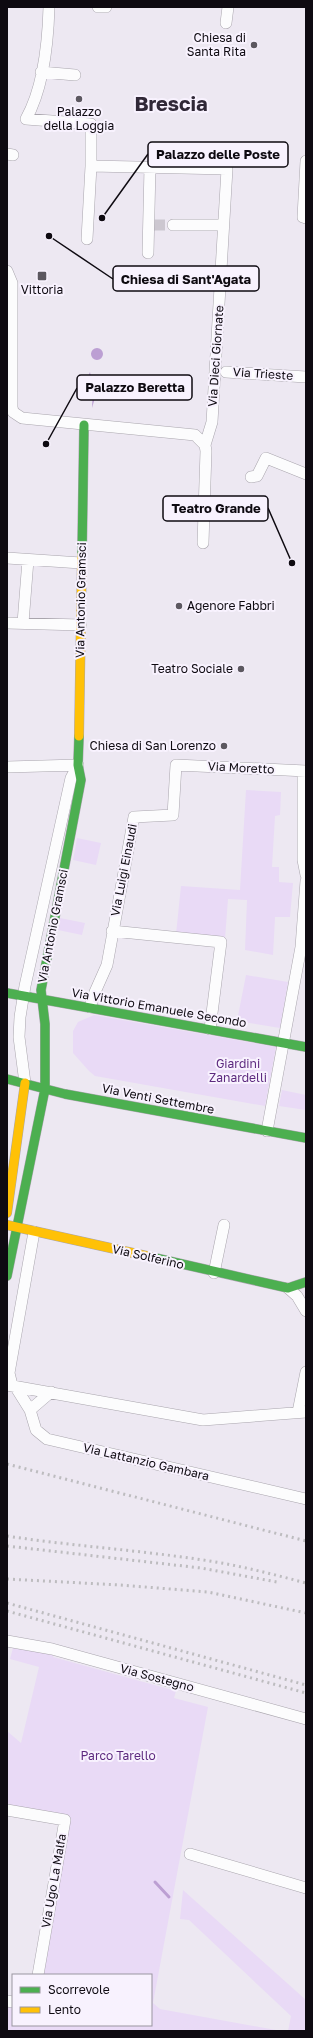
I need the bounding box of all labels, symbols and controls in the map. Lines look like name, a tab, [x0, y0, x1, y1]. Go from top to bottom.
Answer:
place label: Chiesa di Santa Rita	[187, 30, 246, 59]
marker: Chiesa di Santa Rita	[249, 40, 259, 50]
district label: Brescia	[134, 91, 208, 115]
marker: Palazzo della Loggia	[74, 94, 84, 104]
place label: Palazzo della Loggia	[44, 104, 114, 133]
callout: Palazzo delle Poste	[148, 142, 288, 167]
text: Palazzo delle Poste	[156, 146, 280, 162]
callout: Chiesa di Sant'Agata	[113, 266, 259, 291]
marker: Vittoria	[36, 270, 48, 282]
text: Chiesa di Sant'Agata	[121, 271, 252, 287]
place label: Vittoria	[21, 282, 63, 297]
street label: Via Dieci Giornate	[204, 305, 227, 407]
street label: Via Trieste	[232, 364, 294, 383]
callout: Palazzo Beretta	[77, 375, 192, 400]
text: Palazzo Beretta	[85, 379, 185, 395]
callout: Teatro Grande	[163, 496, 268, 521]
text: Teatro Grande	[171, 500, 261, 516]
street label: Via Antonio Gramsci	[72, 542, 89, 658]
place label: Agenore Fabbri	[187, 598, 275, 613]
marker: Agenore Fabbri	[174, 601, 184, 611]
place label: Teatro Sociale	[151, 661, 233, 676]
marker: Teatro Sociale	[236, 664, 246, 674]
place label: Chiesa di San Lorenzo	[90, 738, 216, 753]
marker: Chiesa di San Lorenzo	[219, 741, 229, 751]
street label: Via Moretto	[207, 758, 275, 777]
street label: Via Luigi Einaudi	[107, 822, 140, 918]
street label: Via Antonio Gramsci	[34, 868, 71, 984]
street label: Via Vittorio Emanuele Secondo	[70, 985, 248, 1030]
park label: Giardini Zanardelli	[209, 1056, 267, 1085]
street label: Via Venti Settembre	[101, 1080, 216, 1117]
street label: Via Solferino	[111, 1241, 185, 1272]
street label: Via Lattanzio Gambara	[81, 1440, 211, 1483]
street label: Via Sostegno	[118, 1660, 196, 1695]
park label: Parco Tarello	[80, 1748, 156, 1763]
street label: Via Ugo La Malfa	[38, 1832, 69, 1929]
legend	[12, 1974, 152, 2026]
text: Scorrevole	[48, 1982, 110, 1997]
text: Lento	[48, 2002, 81, 2017]

